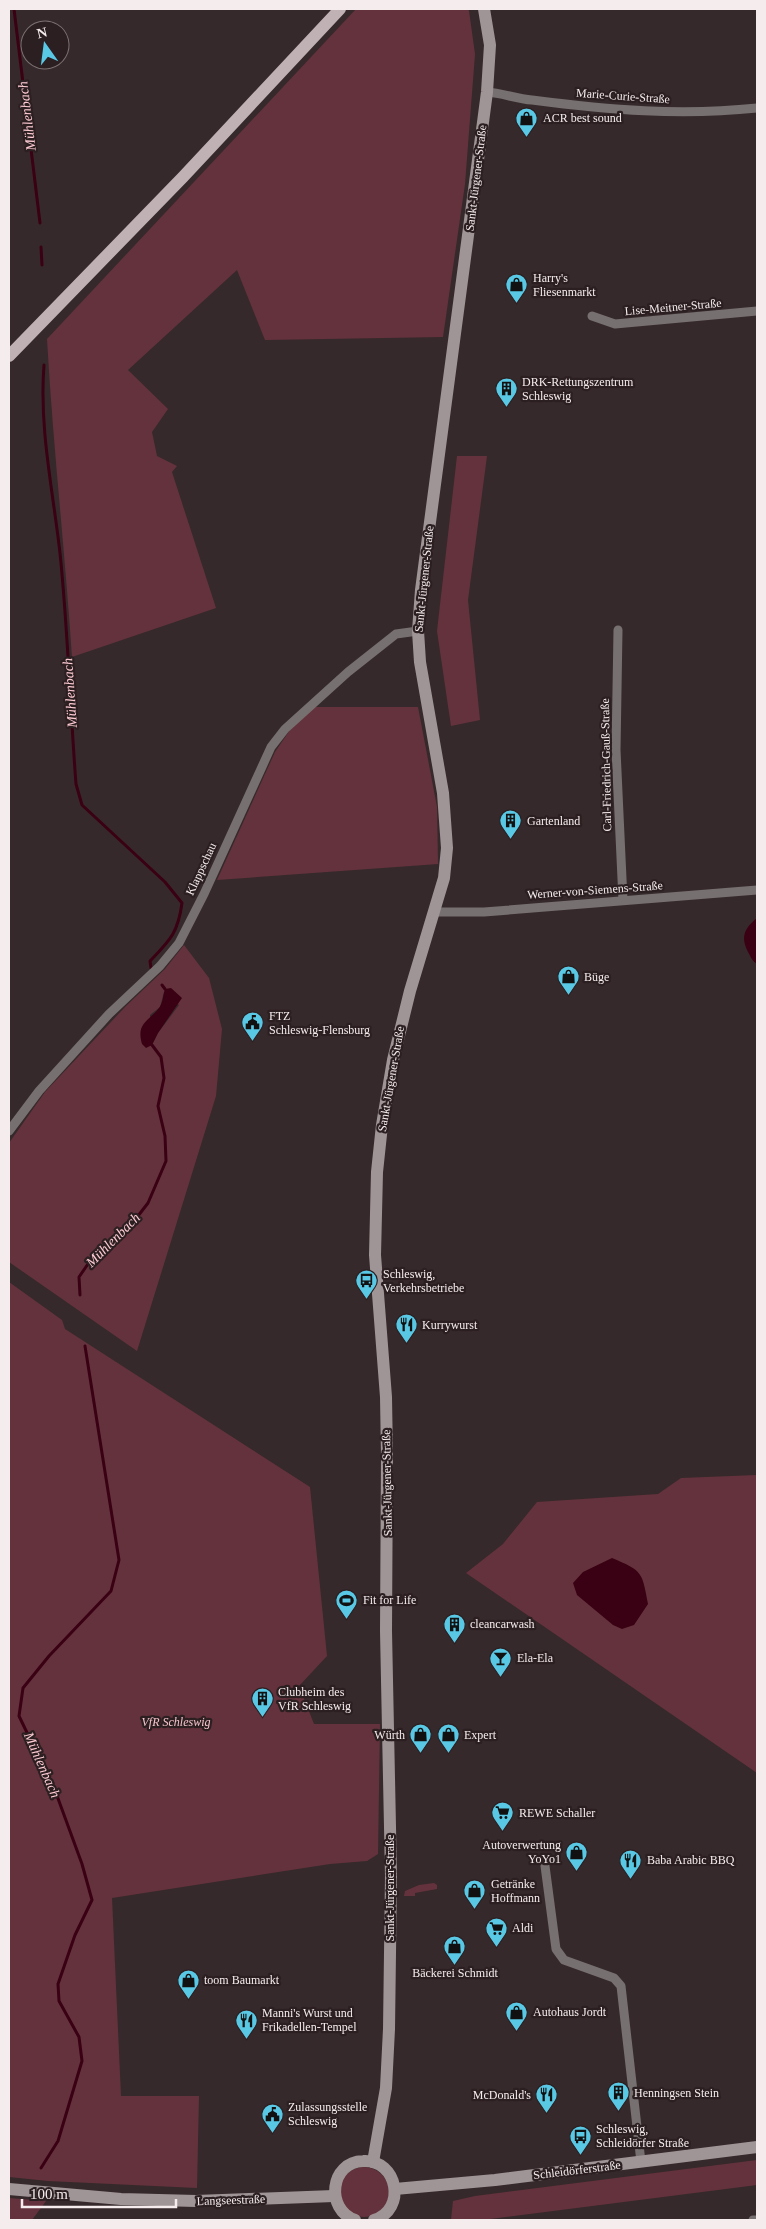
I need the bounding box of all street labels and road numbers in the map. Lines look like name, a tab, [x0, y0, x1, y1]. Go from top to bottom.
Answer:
street label: Marie-Curie-Straße	[576, 86, 670, 106]
street label: Sankt-Jürgener-Straße	[463, 124, 489, 232]
street label: Lise-Meitner-Straße	[624, 296, 722, 318]
street label: Sankt-Jürgener-Straße	[411, 525, 437, 633]
street label: Carl-Friedrich-Gauß-Straße	[598, 698, 614, 832]
street label: Klappschau	[183, 840, 219, 898]
street label: Werner-von-Siemens-Straße	[527, 878, 663, 902]
street label: Sankt-Jürgener-Straße	[375, 1025, 407, 1133]
street label: Sankt-Jürgener-Straße	[379, 1429, 395, 1537]
street label: Sankt-Jürgener-Straße	[383, 1835, 397, 1941]
street label: Schleidörferstraße	[532, 2158, 622, 2182]
street label: Langseestraße	[196, 2192, 266, 2208]

